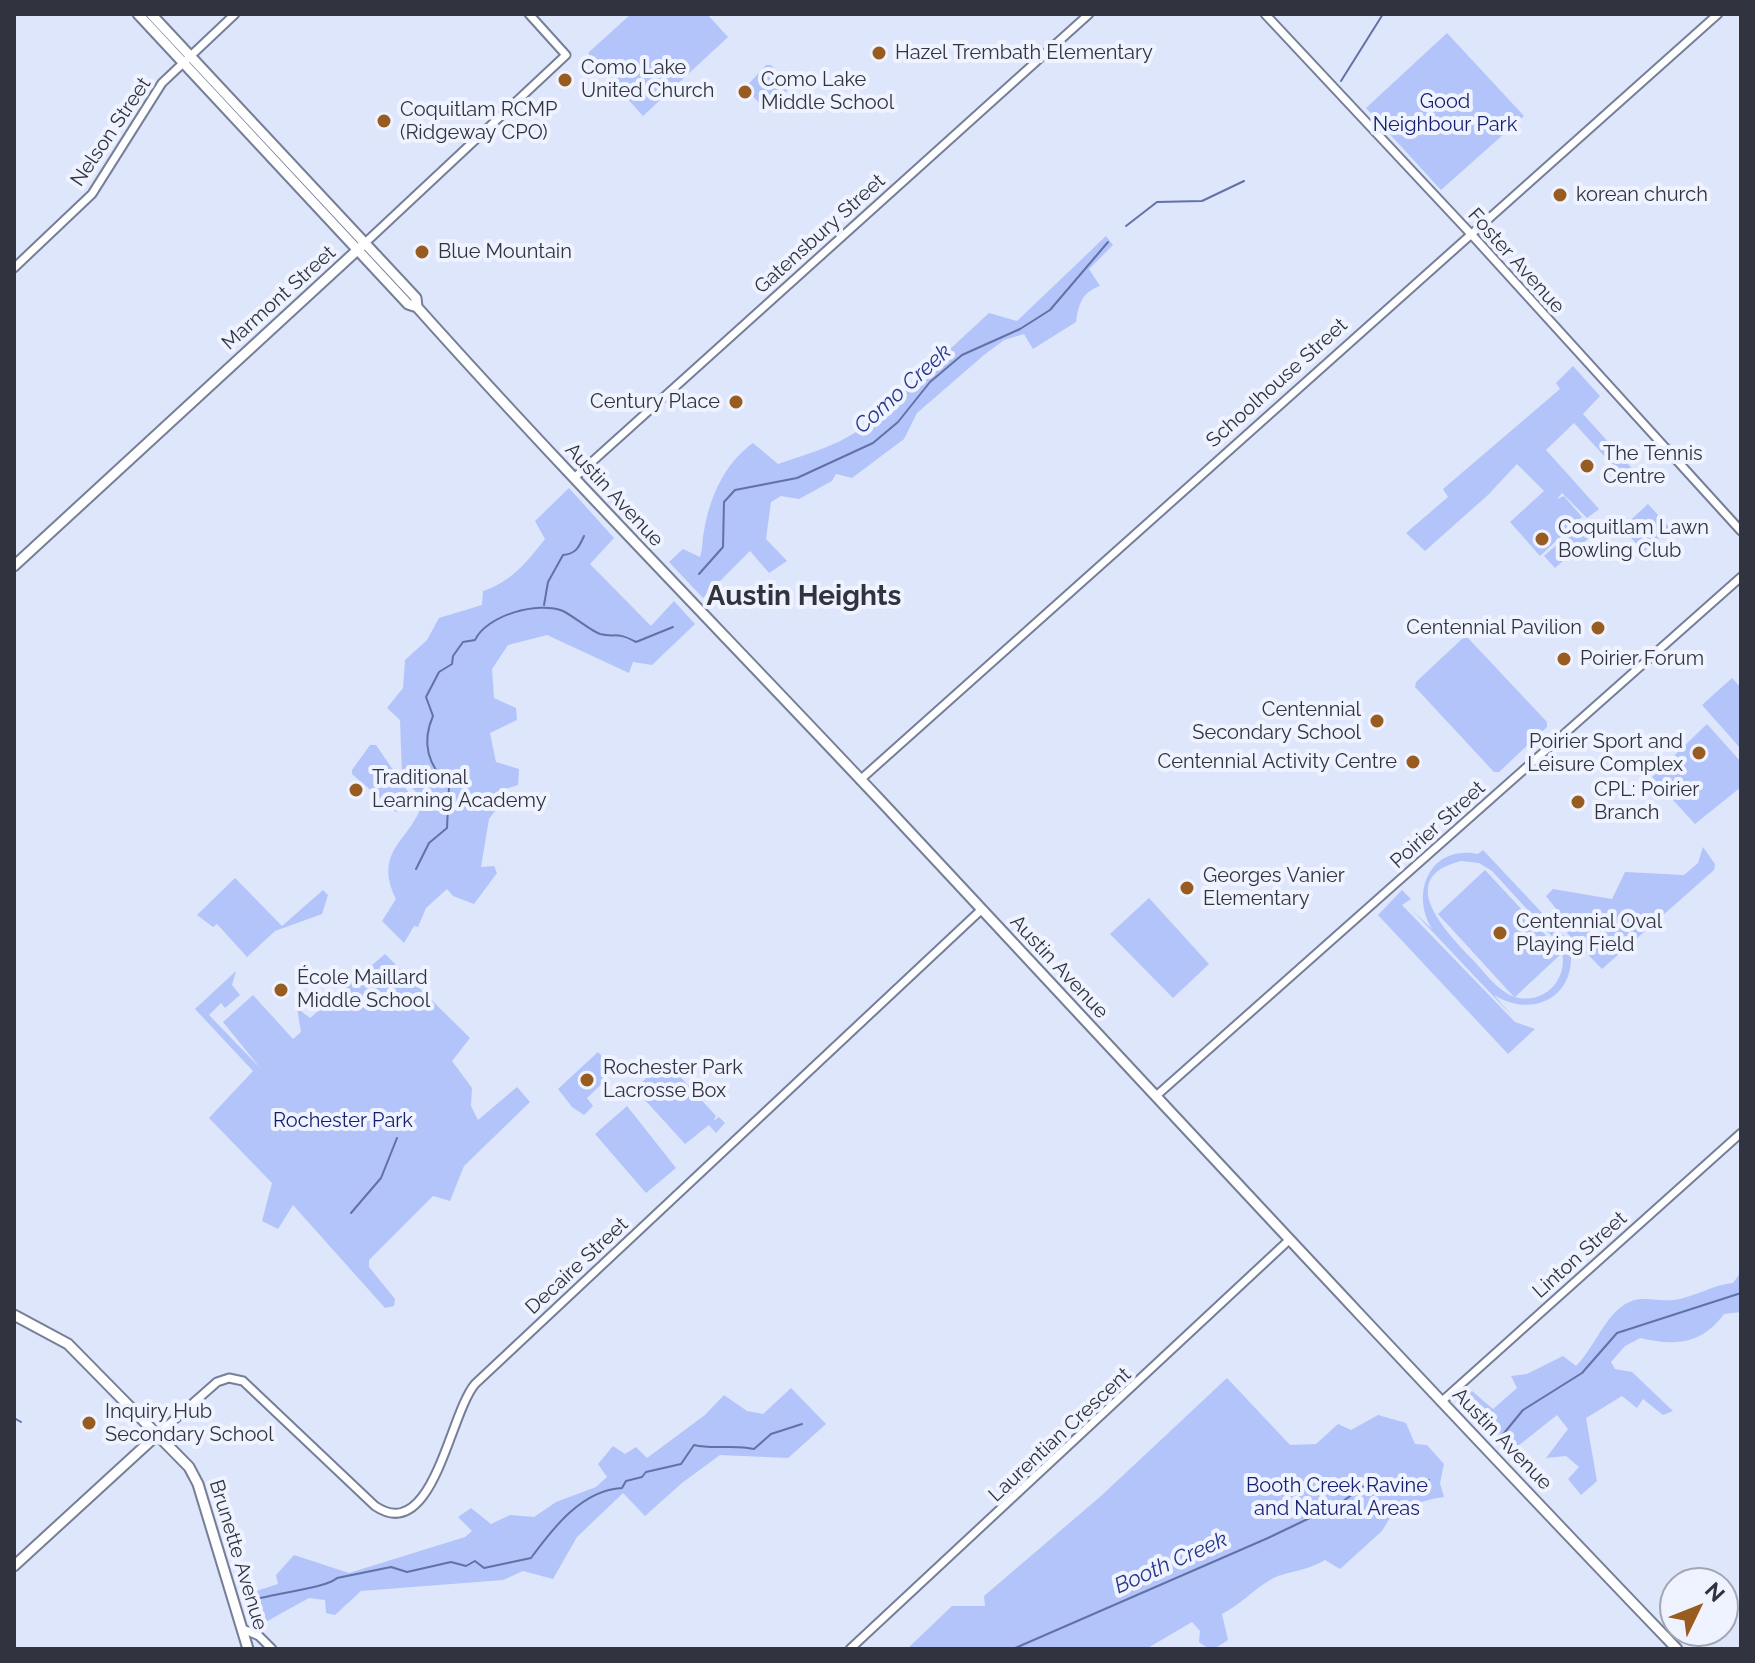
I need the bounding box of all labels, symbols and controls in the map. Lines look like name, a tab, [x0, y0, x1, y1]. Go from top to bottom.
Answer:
place label: Hazel Trembath Elementary	[895, 41, 1153, 65]
marker: Hazel Trembath Elementary	[870, 44, 888, 62]
place label: Como Lake United Church	[581, 56, 714, 103]
place label: Como Lake Middle School	[761, 68, 894, 115]
marker: Como Lake United Church	[556, 71, 574, 89]
street label: Nelson Street	[66, 73, 156, 191]
marker: Como Lake Middle School	[736, 83, 754, 101]
park label: Good Neighbour Park	[1373, 90, 1517, 137]
place label: Coquitlam RCMP (Ridgeway CPO)	[400, 98, 557, 145]
marker: Coquitlam RCMP (Ridgeway CPO)	[375, 112, 393, 130]
street label: Gatensbury Street	[750, 169, 890, 299]
place label: korean church	[1576, 183, 1708, 207]
marker: korean church	[1551, 186, 1569, 204]
street label: Foster Avenue	[1463, 203, 1569, 319]
place label: Blue Mountain	[438, 240, 572, 264]
street label: Marmont Street	[217, 241, 341, 355]
marker: Blue Mountain	[413, 243, 431, 261]
street label: Schoolhouse Street	[1202, 313, 1352, 453]
water label: Como Creek	[849, 339, 957, 439]
place label: Century Place	[590, 390, 720, 414]
marker: Century Place	[727, 393, 745, 411]
street label: Austin Avenue	[560, 438, 668, 552]
place label: The Tennis Centre	[1603, 442, 1703, 489]
marker: The Tennis Centre	[1578, 457, 1596, 475]
place label: Coquitlam Lawn Bowling Club	[1558, 516, 1709, 563]
marker: Coquitlam Lawn Bowling Club	[1533, 530, 1551, 548]
district label: Austin Heights	[707, 580, 901, 614]
place label: Centennial Pavilion	[1406, 616, 1582, 640]
marker: Centennial Pavilion	[1589, 619, 1607, 637]
place label: Poirier Forum	[1580, 647, 1704, 671]
marker: Poirier Forum	[1555, 650, 1573, 668]
place label: Centennial Secondary School	[1192, 698, 1361, 745]
marker: Centennial Secondary School	[1368, 712, 1386, 730]
place label: Poirier Sport and Leisure Complex	[1527, 730, 1683, 777]
marker: Poirier Sport and Leisure Complex	[1690, 744, 1708, 762]
place label: Centennial Activity Centre	[1158, 750, 1397, 774]
marker: Centennial Activity Centre	[1404, 753, 1422, 771]
place label: Traditional Learning Academy	[372, 766, 547, 813]
street label: Poirier Street	[1386, 776, 1490, 874]
place label: CPL: Poirier Branch	[1594, 778, 1699, 825]
marker: Traditional Learning Academy	[347, 781, 365, 799]
marker: CPL: Poirier Branch	[1569, 793, 1587, 811]
place label: Georges Vanier Elementary	[1203, 864, 1345, 911]
marker: Georges Vanier Elementary	[1178, 879, 1196, 897]
street label: Austin Avenue	[1005, 910, 1113, 1024]
place label: Centennial Oval Playing Field	[1516, 910, 1662, 957]
marker: Centennial Oval Playing Field	[1491, 924, 1509, 942]
place label: École Maillard Middle School	[297, 966, 430, 1013]
marker: École Maillard Middle School	[272, 981, 290, 999]
place label: Rochester Park Lacrosse Box	[603, 1056, 743, 1103]
marker: Rochester Park Lacrosse Box	[578, 1071, 596, 1089]
park label: Rochester Park	[273, 1109, 413, 1133]
street label: Linton Street	[1528, 1207, 1632, 1303]
street label: Decaire Street	[521, 1212, 633, 1320]
street label: Laurentian Crescent	[984, 1363, 1136, 1507]
street label: Austin Avenue	[1447, 1383, 1557, 1495]
place label: Inquiry Hub Secondary School	[105, 1400, 274, 1447]
marker: Inquiry Hub Secondary School	[80, 1414, 98, 1432]
park label: Booth Creek Ravine and Natural Areas	[1246, 1474, 1428, 1521]
street label: Brunette Avenue	[204, 1477, 272, 1633]
water label: Booth Creek	[1110, 1526, 1232, 1600]
north arrow	[1659, 1567, 1739, 1647]
text: N	[1700, 1577, 1730, 1607]

